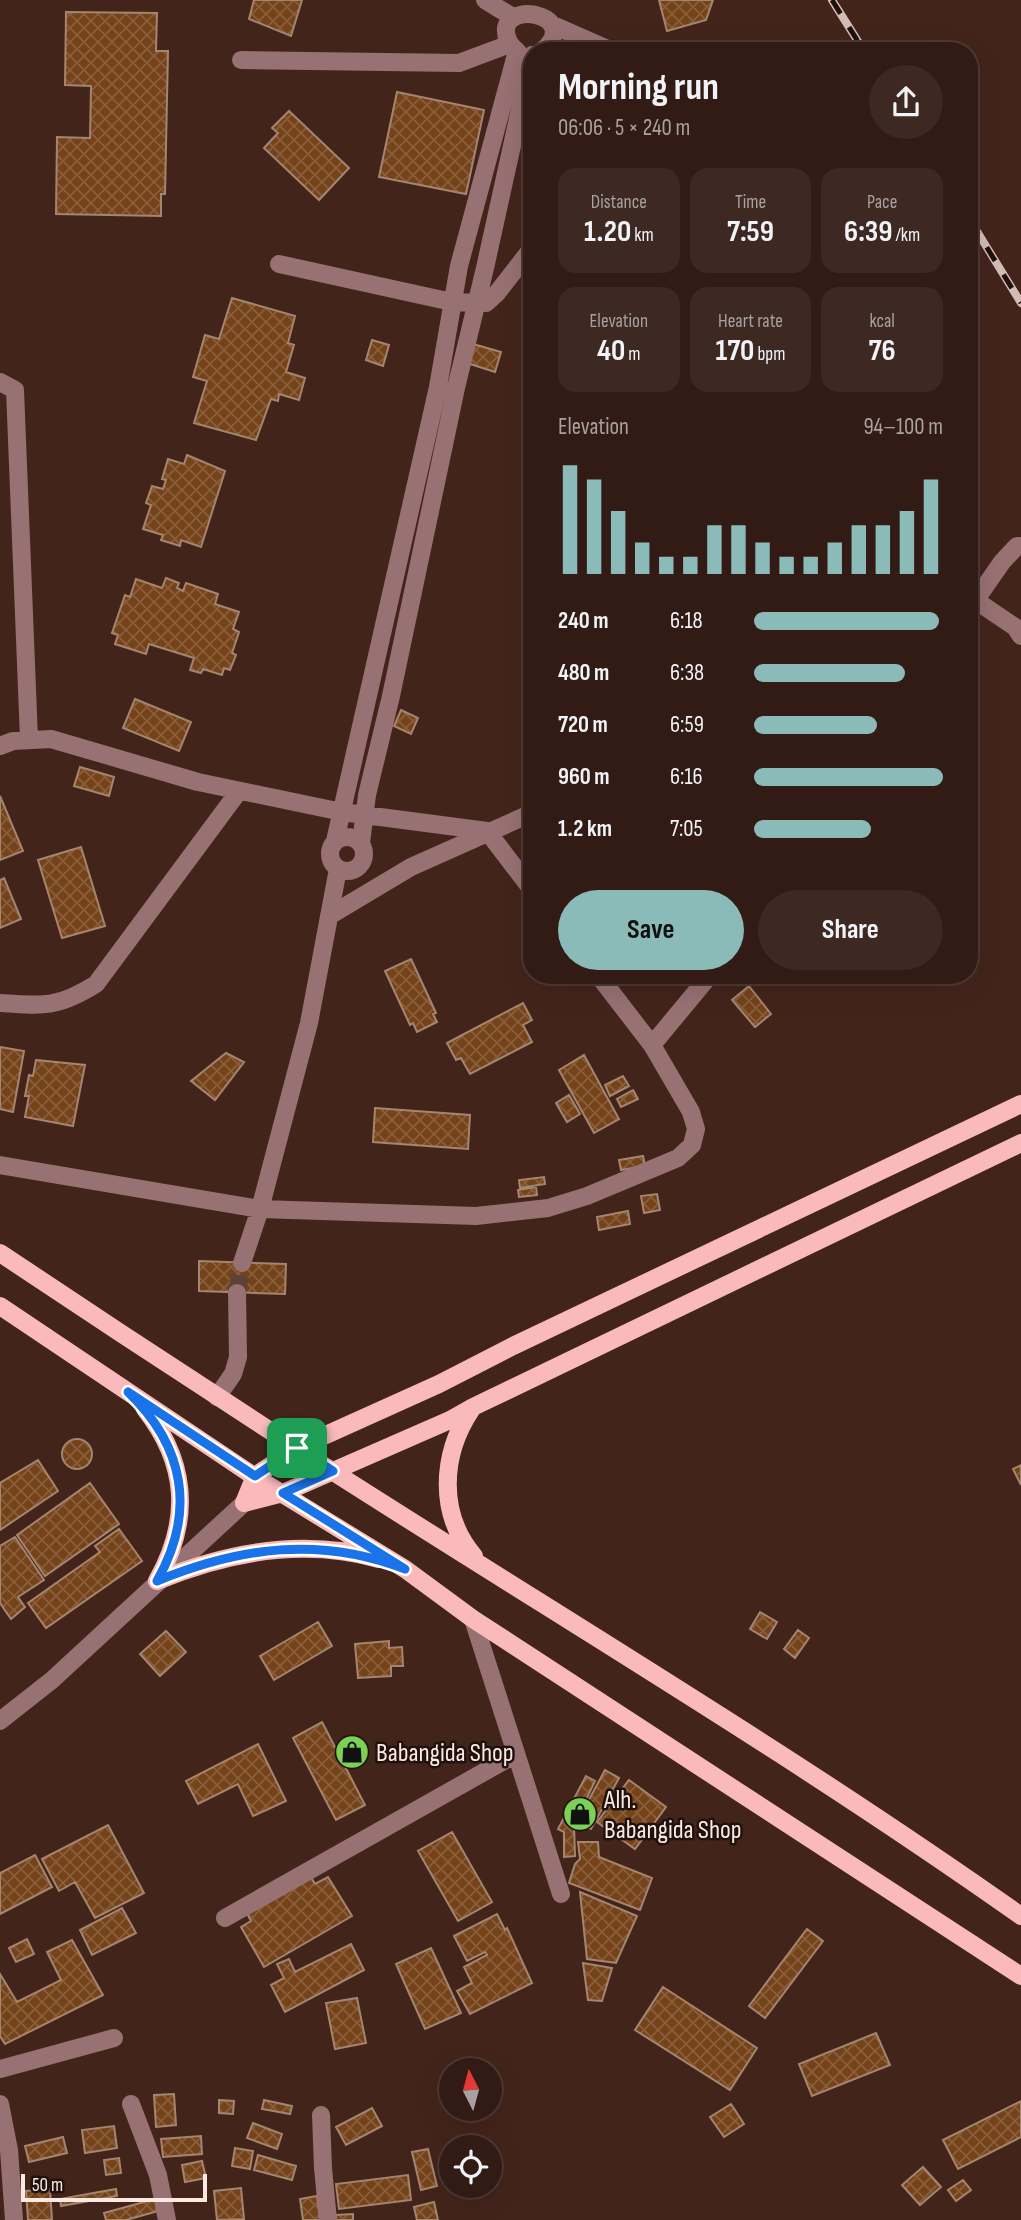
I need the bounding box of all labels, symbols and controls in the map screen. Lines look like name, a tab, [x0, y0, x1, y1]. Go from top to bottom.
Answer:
text: Morning run	[558, 65, 719, 110]
button: share	[869, 65, 943, 139]
text: 06:06 · 5 × 240 m	[558, 114, 690, 142]
text: Distance	[591, 191, 647, 214]
text: Time	[735, 191, 766, 214]
text: Pace	[867, 191, 897, 214]
text: 1.20	[584, 214, 631, 250]
text: 7:59	[727, 214, 774, 250]
text: 6:39	[844, 214, 893, 250]
text: km	[631, 224, 654, 247]
text: /km	[893, 224, 920, 247]
text: Elevation	[590, 310, 648, 333]
text: Heart rate	[718, 310, 783, 333]
text: kcal	[870, 310, 895, 333]
text: 40	[597, 333, 625, 369]
text: 170	[716, 333, 754, 369]
text: 76	[869, 333, 896, 369]
text: m	[625, 343, 641, 366]
text: bpm	[754, 343, 785, 366]
text: Elevation	[558, 413, 629, 441]
text: 94–100 m	[863, 413, 943, 441]
text: 240 m	[558, 607, 608, 635]
text: 6:18	[670, 607, 703, 635]
text: 480 m	[558, 659, 609, 687]
text: 6:38	[670, 659, 704, 687]
text: 720 m	[558, 711, 608, 739]
text: 6:59	[670, 711, 704, 739]
text: 960 m	[558, 763, 610, 791]
text: 6:16	[670, 763, 703, 791]
text: 1.2 km	[558, 815, 612, 843]
text: 7:05	[670, 815, 703, 843]
button: Save	[558, 890, 744, 970]
button: Share	[758, 890, 943, 970]
pin	[267, 1418, 327, 1478]
icon: arrive	[278, 1429, 316, 1467]
shop icon: Babangida Shop	[333, 1733, 371, 1771]
place label: Babangida Shop	[376, 1738, 514, 1769]
place label: Alh. Babangida Shop	[603, 1785, 742, 1846]
shop icon: Alh. Babangida Shop	[561, 1795, 599, 1833]
north arrow	[439, 2058, 502, 2121]
map controls	[439, 2058, 502, 2198]
button: locate	[439, 2135, 502, 2198]
scale bar	[21, 2171, 206, 2203]
text: 50 m	[32, 2174, 63, 2197]

